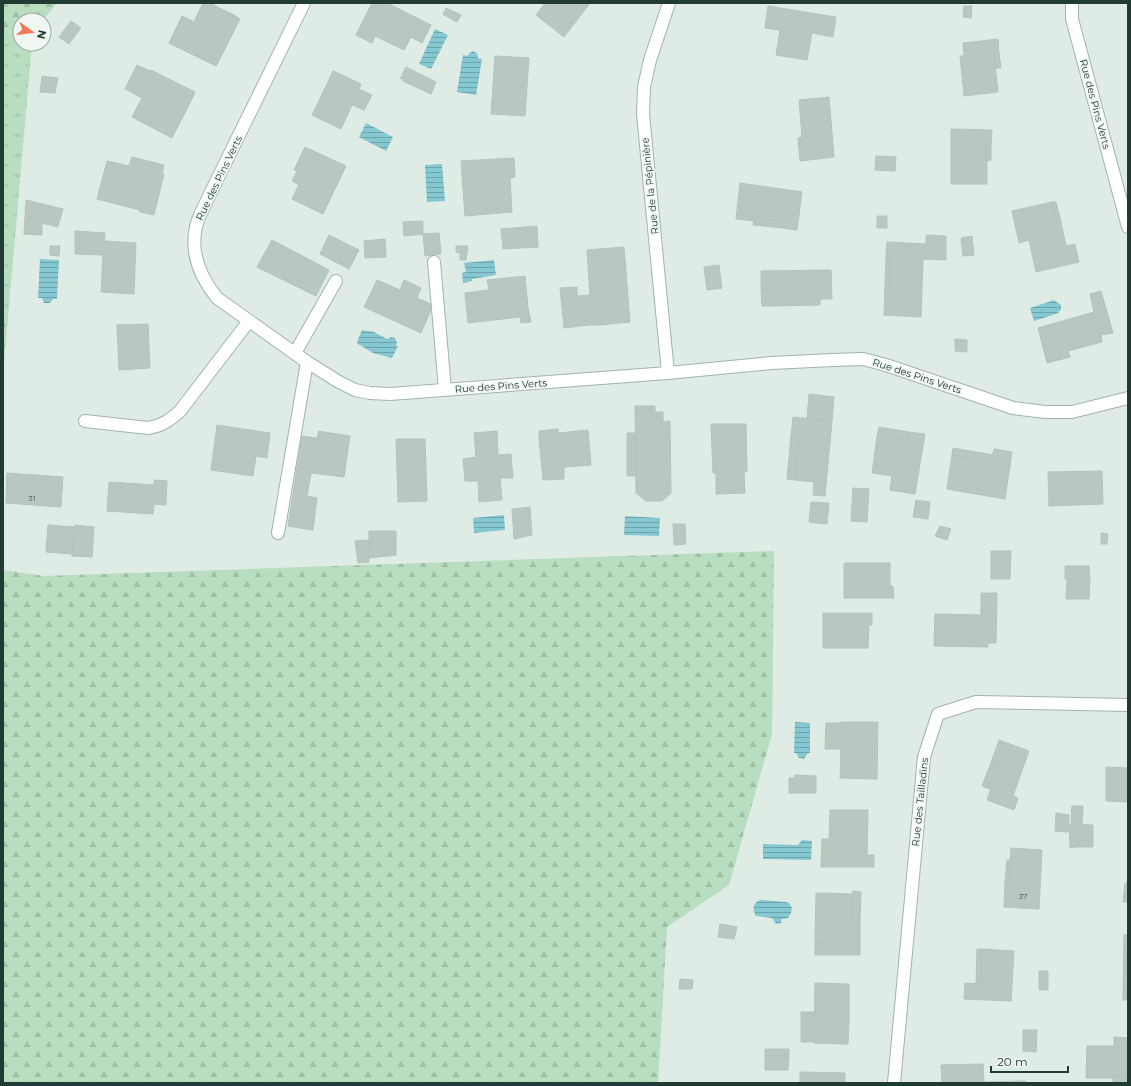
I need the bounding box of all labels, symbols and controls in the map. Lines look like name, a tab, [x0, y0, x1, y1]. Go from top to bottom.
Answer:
north arrow	[12, 12, 52, 52]
text: N	[34, 28, 50, 40]
street label: Rue des Pins Verts	[1077, 58, 1113, 151]
street label: Rue des Pins Verts	[193, 133, 245, 222]
street label: Rue de la Pépinière	[638, 137, 662, 235]
street label: Rue des Pins Verts	[871, 356, 963, 397]
street label: Rue des Pins Verts	[454, 376, 548, 396]
house number: 31	[28, 493, 36, 503]
street label: Rue des Tailladins	[909, 757, 931, 847]
house number: 37	[1018, 891, 1028, 901]
scale bar	[991, 1048, 1068, 1074]
text: 20 m	[997, 1054, 1028, 1069]

